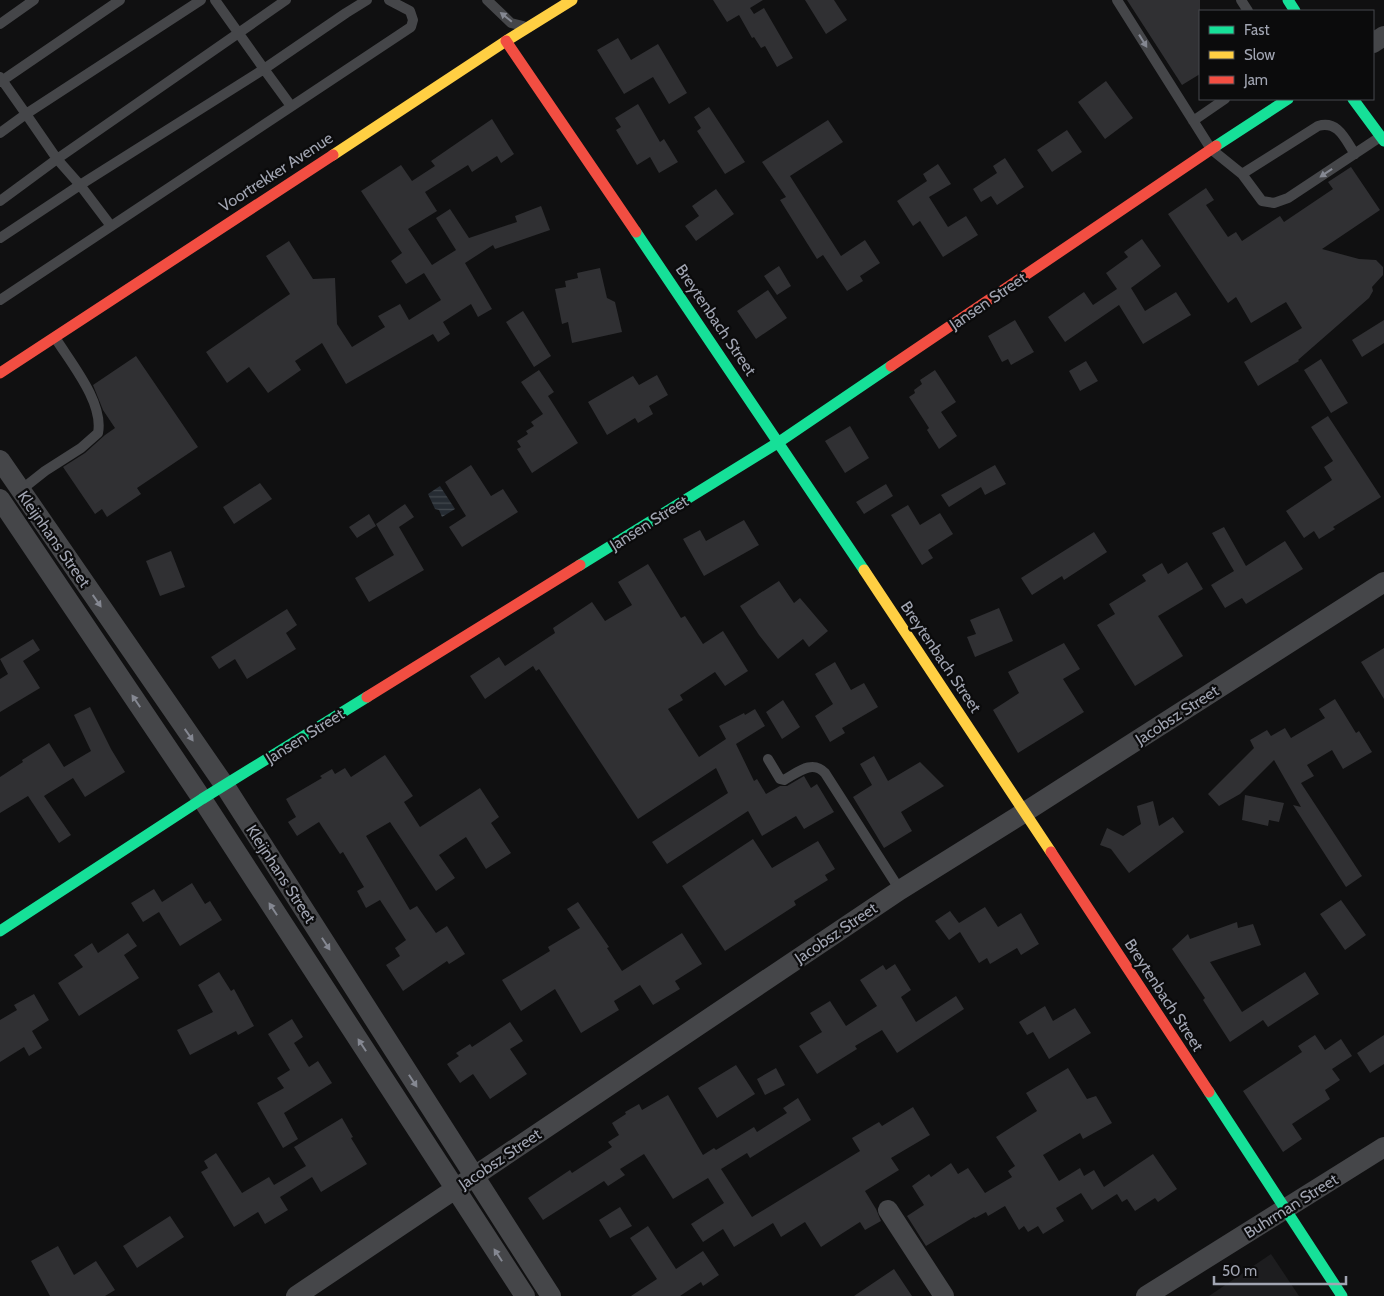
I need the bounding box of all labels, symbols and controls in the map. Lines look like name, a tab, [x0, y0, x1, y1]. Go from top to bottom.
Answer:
legend	[1199, 10, 1374, 100]
one-way arrow	[499, 12, 512, 23]
text: Fast	[1244, 21, 1269, 39]
one-way arrow	[1138, 35, 1148, 48]
text: Slow	[1244, 46, 1275, 64]
text: Jam	[1243, 71, 1268, 89]
street label: Voortrekker Avenue	[216, 128, 336, 216]
one-way arrow	[1319, 168, 1333, 178]
street label: Breytenbach Street	[672, 261, 761, 380]
street label: Jansen Street	[945, 268, 1031, 334]
street label: Kleijnhans Street	[14, 487, 95, 591]
street label: Jansen Street	[605, 491, 692, 555]
one-way arrow	[92, 594, 102, 608]
street label: Breytenbach Street	[897, 598, 986, 717]
street label: Jacobsz Street	[1131, 681, 1223, 749]
one-way arrow	[131, 694, 140, 707]
street label: Jansen Street	[261, 704, 348, 768]
one-way arrow	[184, 728, 194, 741]
street label: Kleijnhans Street	[242, 821, 320, 927]
street label: Jacobsz Street	[790, 898, 881, 968]
one-way arrow	[269, 902, 278, 916]
street label: Breytenbach Street	[1121, 935, 1208, 1055]
one-way arrow	[321, 937, 330, 951]
one-way arrow	[357, 1039, 367, 1052]
one-way arrow	[409, 1074, 418, 1087]
street label: Jacobsz Street	[454, 1124, 545, 1194]
street label: Buhrman Street	[1241, 1169, 1342, 1242]
one-way arrow	[493, 1248, 503, 1262]
scale bar	[1214, 1254, 1346, 1286]
text: 50 m	[1222, 1262, 1257, 1280]

